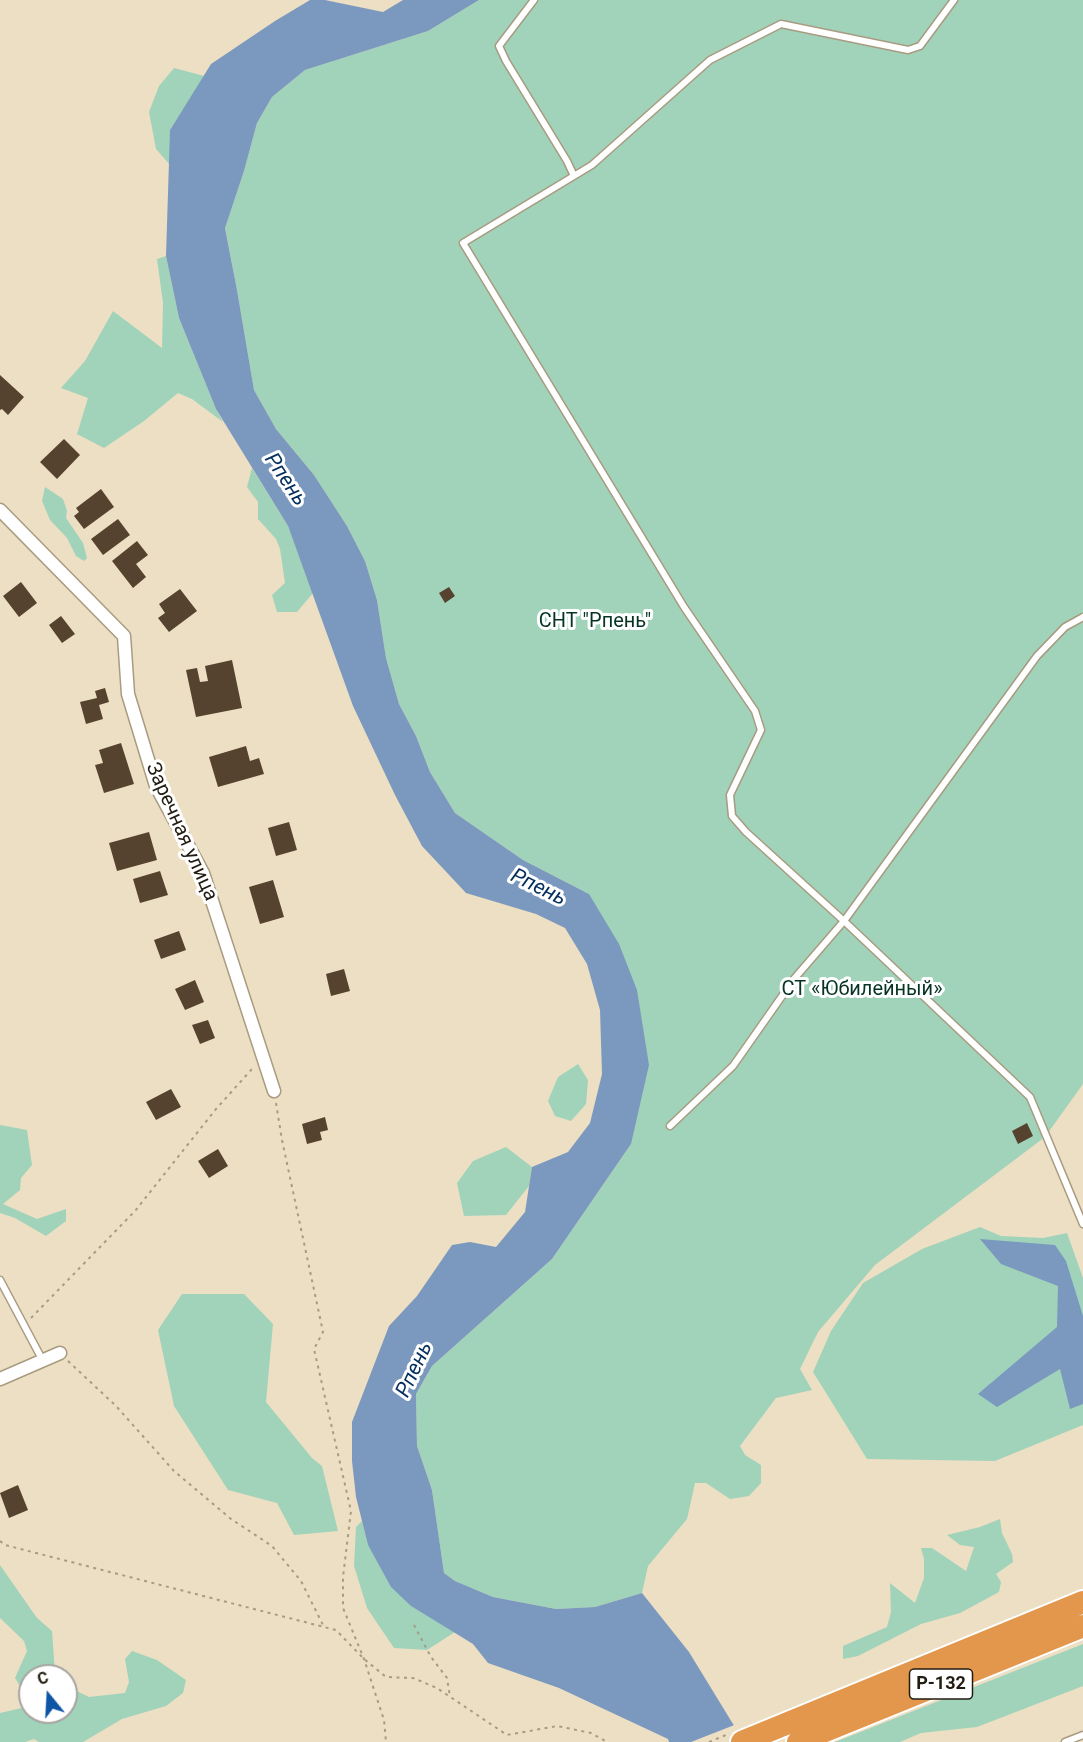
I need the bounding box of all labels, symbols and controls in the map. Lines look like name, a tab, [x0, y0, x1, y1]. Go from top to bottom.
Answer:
water label: Рпень	[258, 449, 312, 511]
park label: СНТ "Рпень"	[539, 610, 651, 634]
street label: Заречная улица	[140, 759, 222, 905]
water label: Рпень	[506, 864, 570, 912]
park label: СТ «Юбилейный»	[781, 978, 943, 1002]
water label: Рпень	[391, 1338, 439, 1402]
north arrow	[18, 1664, 78, 1724]
text: С	[35, 1668, 51, 1689]
road number: Р-132	[910, 1669, 972, 1699]

